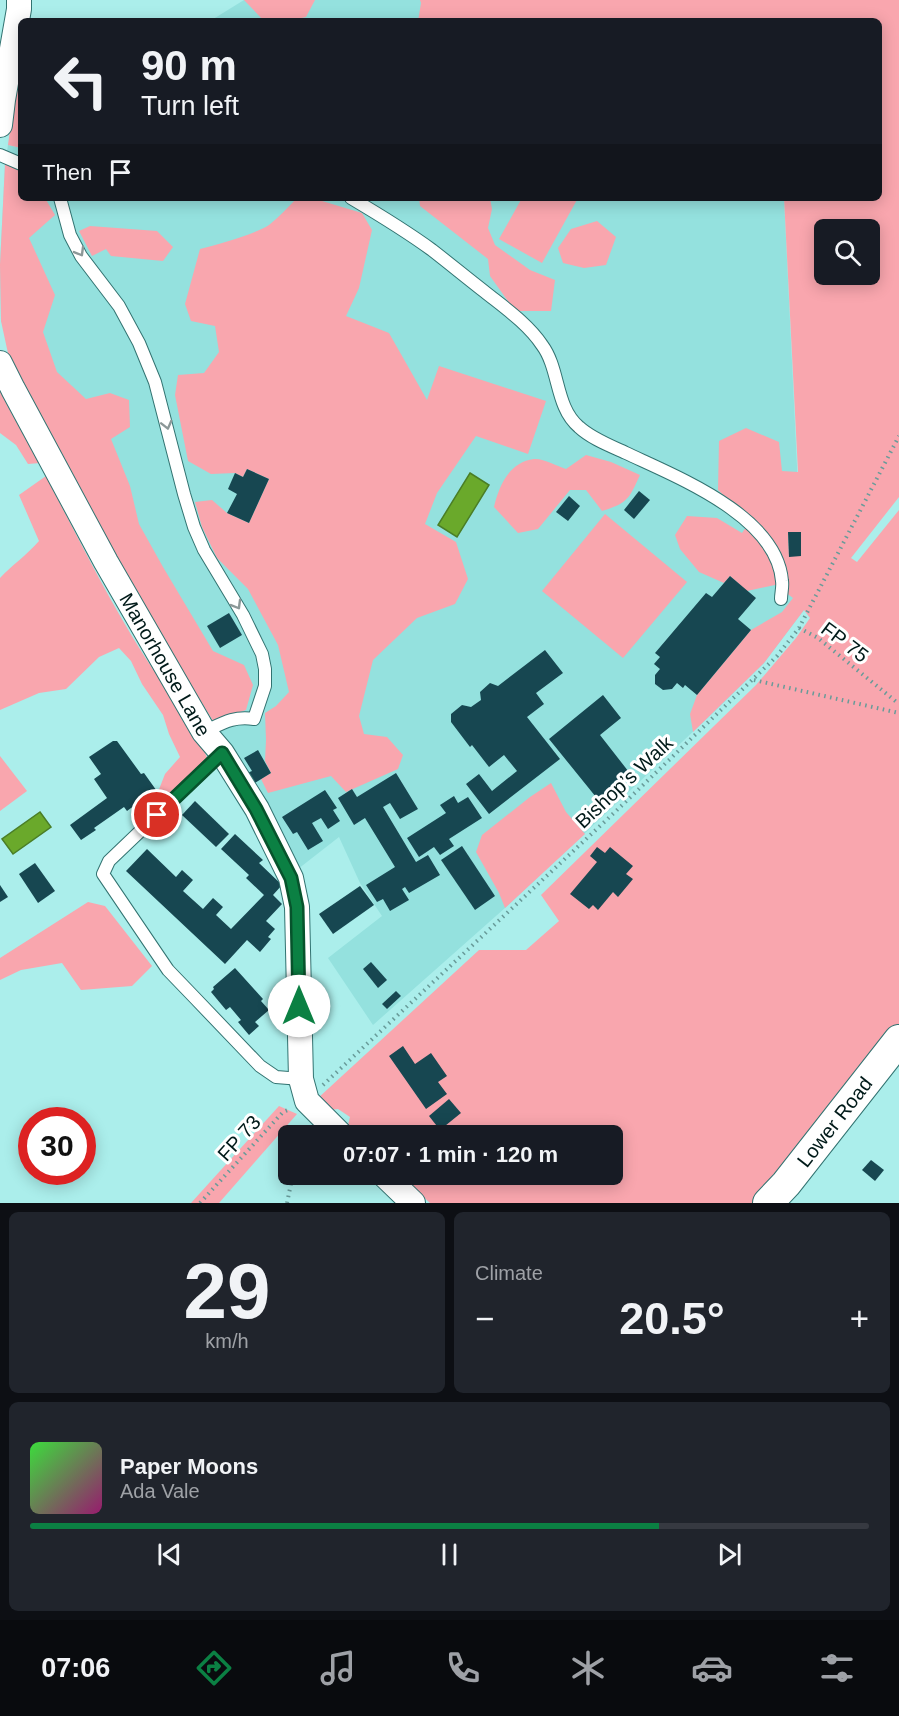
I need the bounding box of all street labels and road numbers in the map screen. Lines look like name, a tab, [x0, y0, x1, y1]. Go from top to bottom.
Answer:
street label: Manorhouse Lane	[115, 589, 215, 740]
street label: FP 75	[817, 617, 873, 667]
street label: Bishop’s Walk	[571, 731, 678, 832]
street label: Lower Road	[793, 1073, 877, 1171]
street label: FP 73	[213, 1111, 265, 1165]

